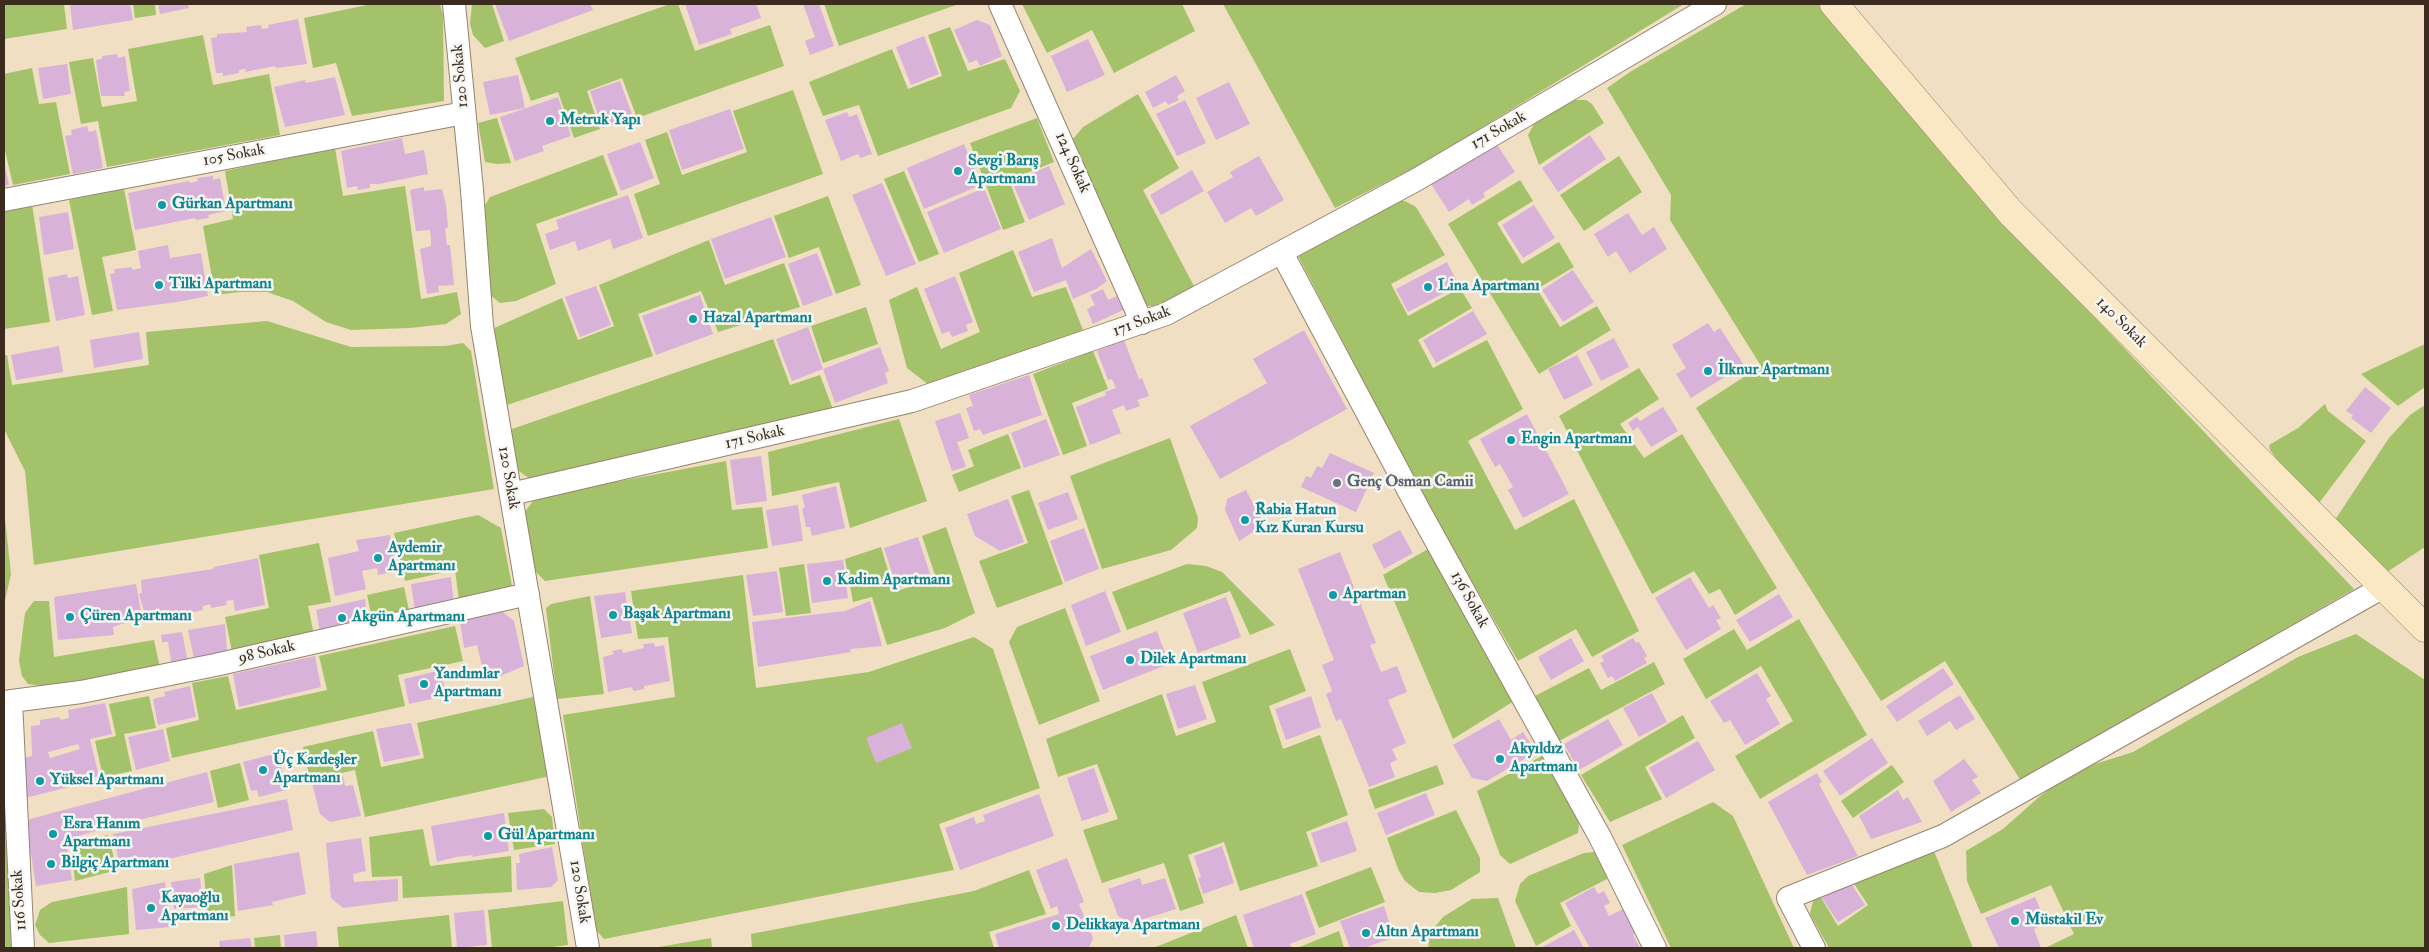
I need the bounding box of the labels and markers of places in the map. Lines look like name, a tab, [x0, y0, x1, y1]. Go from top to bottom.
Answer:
place label: Metruk Yapı	[560, 111, 641, 131]
marker: Metruk Yapı	[544, 115, 556, 127]
place label: Sevgi Barış Apartmanı	[968, 152, 1039, 190]
marker: Sevgi Barış Apartmanı	[952, 165, 964, 177]
place label: Gürkan Apartmanı	[172, 195, 293, 215]
marker: Gürkan Apartmanı	[156, 199, 168, 211]
place label: Tilki Apartmanı	[169, 275, 272, 295]
place label: Lina Apartmanı	[1438, 277, 1540, 297]
marker: Tilki Apartmanı	[153, 279, 165, 291]
marker: Lina Apartmanı	[1422, 281, 1434, 293]
place label: Hazal Apartmanı	[703, 309, 812, 329]
marker: Hazal Apartmanı	[687, 313, 699, 325]
place label: İlknur Apartmanı	[1718, 361, 1829, 381]
marker: İlknur Apartmanı	[1702, 365, 1714, 377]
place label: Engin Apartmanı	[1521, 430, 1632, 450]
marker: Engin Apartmanı	[1505, 434, 1517, 446]
place label: Genç Osman Camii	[1347, 473, 1473, 493]
marker: Genç Osman Camii	[1331, 477, 1343, 489]
place label: Rabia Hatun Kız Kuran Kursu	[1255, 501, 1364, 539]
marker: Rabia Hatun Kız Kuran Kursu	[1239, 514, 1251, 526]
place label: Aydemir Apartmanı	[388, 539, 455, 577]
marker: Aydemir Apartmanı	[372, 552, 384, 564]
place label: Kadim Apartmanı	[837, 571, 950, 591]
marker: Kadim Apartmanı	[821, 575, 833, 587]
place label: Apartman	[1343, 585, 1406, 605]
marker: Apartman	[1327, 589, 1339, 601]
place label: Başak Apartmanı	[623, 605, 731, 625]
place label: Çüren Apartmanı	[80, 607, 192, 627]
place label: Akgün Apartmanı	[352, 608, 465, 628]
marker: Başak Apartmanı	[607, 609, 619, 621]
marker: Çüren Apartmanı	[64, 611, 76, 623]
marker: Akgün Apartmanı	[336, 612, 348, 624]
place label: Dilek Apartmanı	[1140, 650, 1247, 670]
marker: Dilek Apartmanı	[1124, 654, 1136, 666]
place label: Yandımlar Apartmanı	[434, 665, 501, 703]
marker: Yandımlar Apartmanı	[418, 678, 430, 690]
place label: Akyıldız Apartmanı	[1510, 740, 1577, 778]
place label: Üç Kardeşler Apartmanı	[273, 751, 357, 789]
marker: Akyıldız Apartmanı	[1494, 753, 1506, 765]
marker: Üç Kardeşler Apartmanı	[257, 764, 269, 776]
place label: Yüksel Apartmanı	[50, 771, 164, 791]
marker: Yüksel Apartmanı	[34, 775, 46, 787]
place label: Esra Hanım Apartmanı	[63, 815, 141, 853]
place label: Gül Apartmanı	[498, 826, 595, 846]
marker: Esra Hanım Apartmanı	[47, 828, 59, 840]
marker: Gül Apartmanı	[482, 830, 494, 842]
place label: Bilgiç Apartmanı	[61, 854, 169, 874]
marker: Bilgiç Apartmanı	[45, 858, 57, 870]
place label: Kayaoğlu Apartmanı	[161, 889, 228, 927]
marker: Kayaoğlu Apartmanı	[145, 902, 157, 914]
place label: Müstakil Ev	[2025, 911, 2103, 931]
marker: Müstakil Ev	[2009, 915, 2021, 927]
place label: Delikkaya Apartmanı	[1066, 916, 1200, 936]
marker: Delikkaya Apartmanı	[1050, 920, 1062, 932]
place label: Altın Apartmanı	[1376, 923, 1479, 943]
marker: Altın Apartmanı	[1360, 927, 1372, 939]

